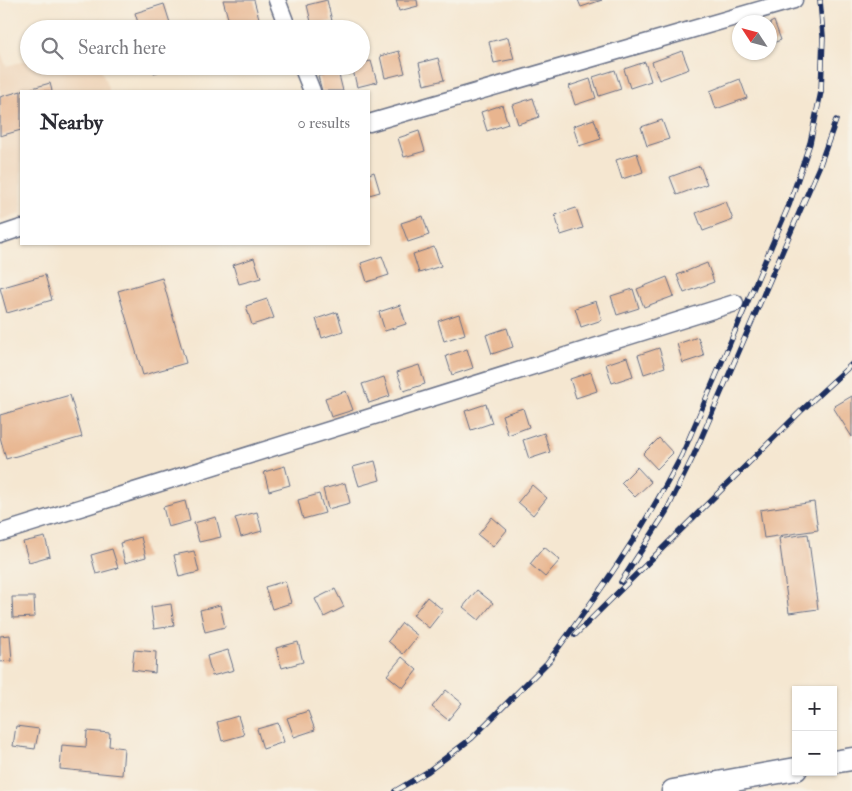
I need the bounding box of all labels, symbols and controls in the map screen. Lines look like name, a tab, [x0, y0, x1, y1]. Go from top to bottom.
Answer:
north arrow	[732, 15, 777, 60]
search box	[20, 20, 370, 75]
icon: search	[38, 34, 66, 62]
text: Search here	[78, 36, 166, 60]
text: Nearby	[40, 109, 103, 136]
text: 0 results	[297, 113, 350, 133]
map controls	[792, 686, 837, 776]
button: +	[792, 686, 837, 731]
button: −	[792, 731, 837, 776]

